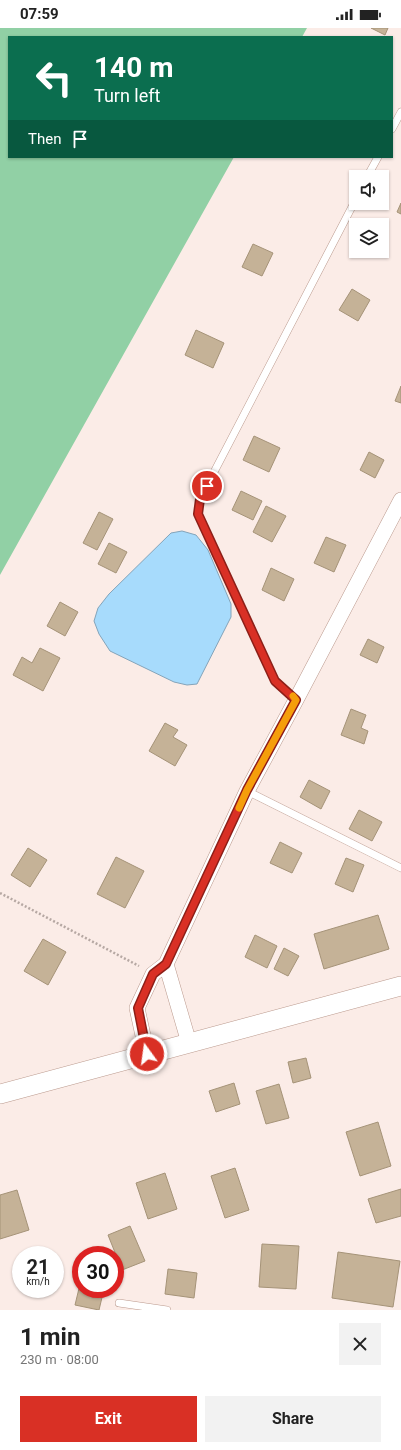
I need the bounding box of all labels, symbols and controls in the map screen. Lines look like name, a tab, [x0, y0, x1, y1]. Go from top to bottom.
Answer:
text: 07:59	[20, 5, 59, 23]
text: 140 m	[94, 51, 173, 84]
icon: left	[28, 52, 80, 104]
text: Turn left	[94, 85, 160, 106]
icon: arrive	[69, 128, 91, 150]
text: Then	[28, 130, 61, 148]
map controls	[349, 170, 389, 258]
button: sound	[349, 170, 389, 210]
button: layers	[349, 218, 389, 258]
pin	[190, 469, 224, 503]
icon: arrive	[196, 475, 218, 497]
position arrow	[126, 1033, 168, 1075]
speed limit sign: 30	[72, 1246, 124, 1298]
text: 21	[27, 1255, 49, 1279]
text: km/h	[26, 1276, 50, 1287]
text: 1 min	[20, 1323, 80, 1351]
button: close	[339, 1323, 381, 1365]
text: 230 m · 08:00	[20, 1352, 99, 1367]
button: Exit	[20, 1396, 197, 1442]
button: Share	[205, 1396, 381, 1442]

